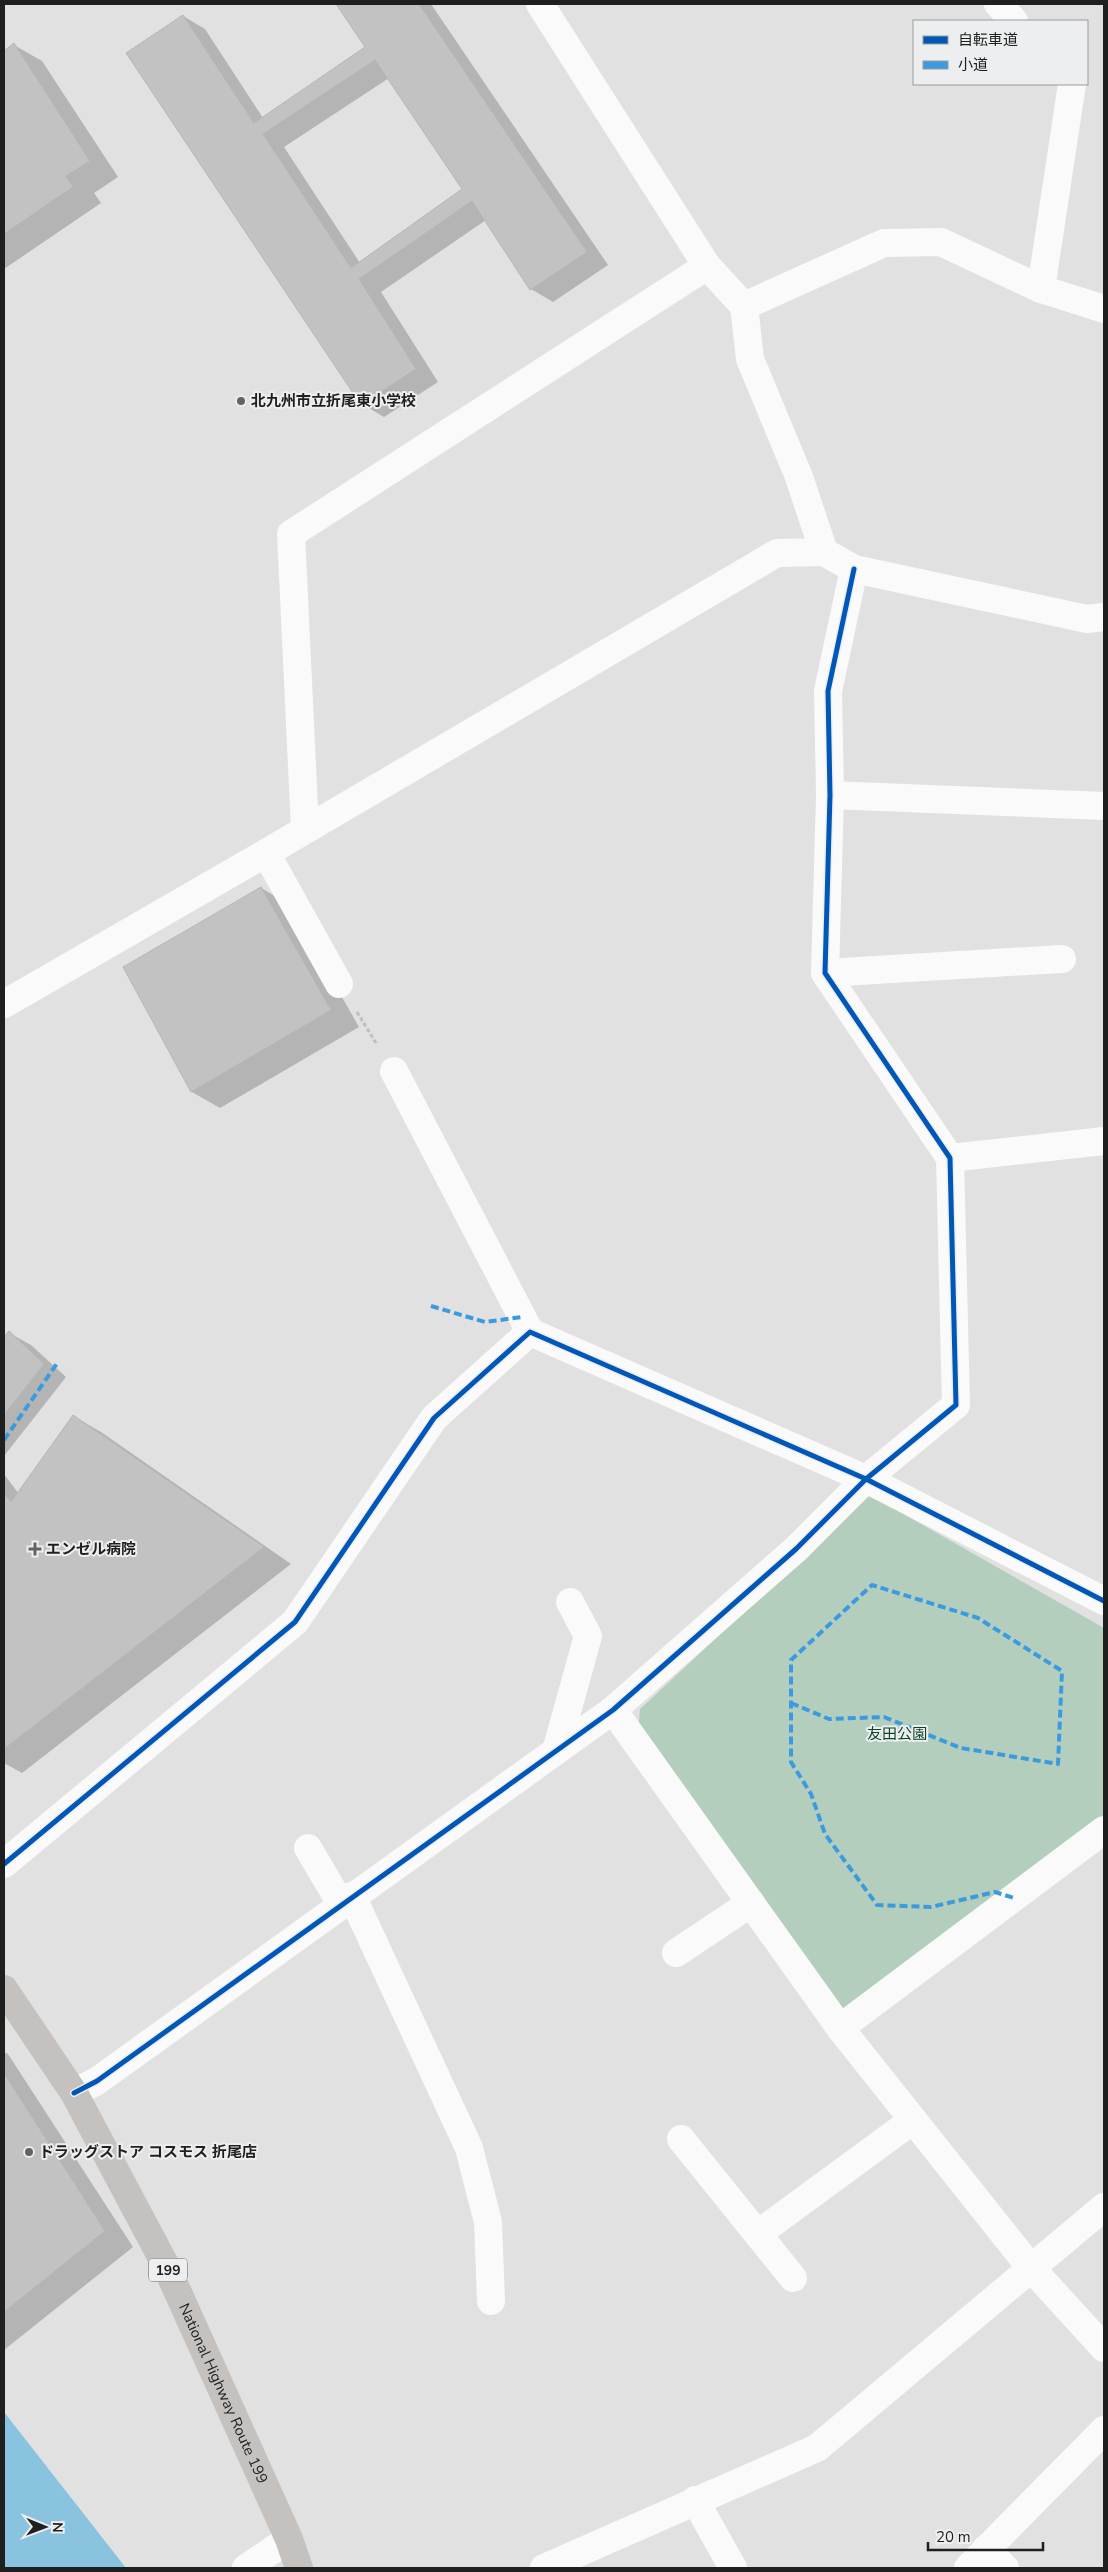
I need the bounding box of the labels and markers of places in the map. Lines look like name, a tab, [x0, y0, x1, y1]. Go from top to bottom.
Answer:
place label: 北九州市立折尾東小学校	[251, 391, 416, 411]
marker: 北九州市立折尾東小学校	[235, 395, 247, 407]
place label: エンゼル病院	[46, 1539, 136, 1559]
marker: エンゼル病院	[28, 1542, 42, 1556]
place label: ドラッグストア コスモス 折尾店	[39, 2142, 257, 2162]
marker: ドラッグストア コスモス 折尾店	[23, 2146, 35, 2158]

